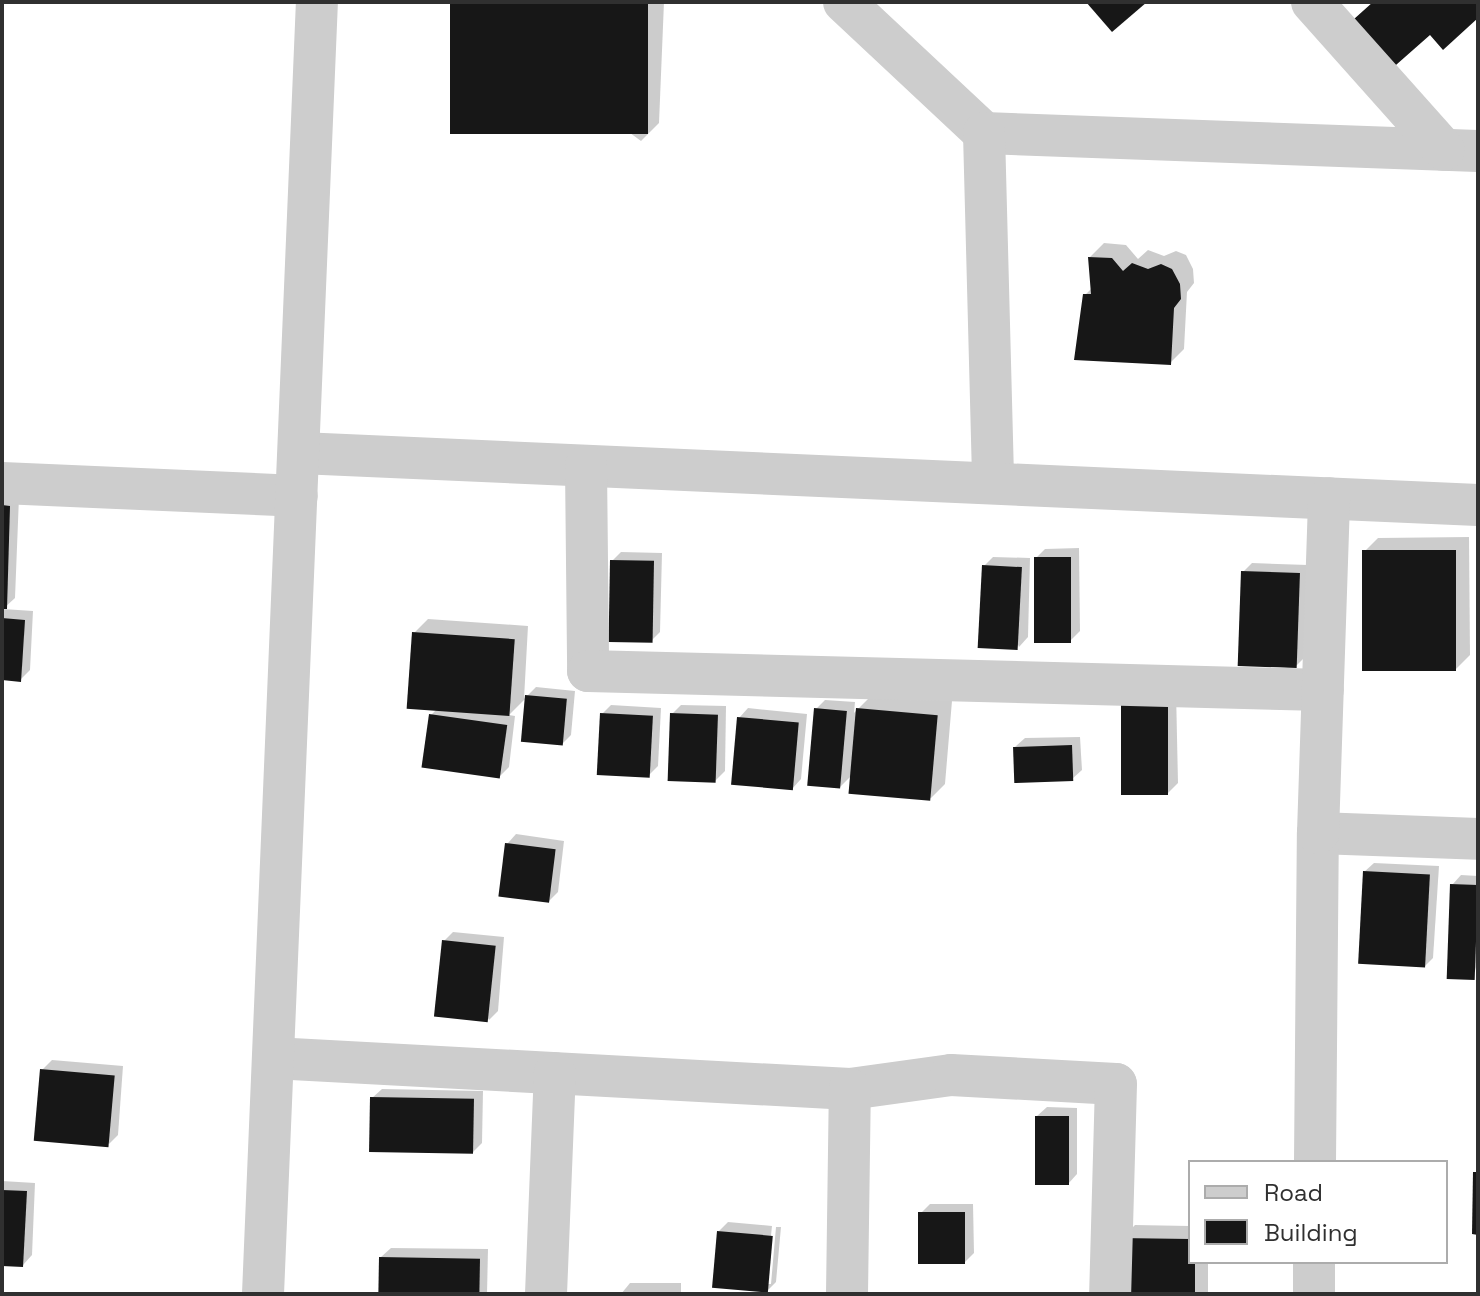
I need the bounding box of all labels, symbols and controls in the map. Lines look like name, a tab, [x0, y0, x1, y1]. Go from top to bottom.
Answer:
legend	[1188, 1160, 1448, 1264]
text: Road	[1264, 1177, 1323, 1208]
text: Building	[1264, 1217, 1358, 1248]

